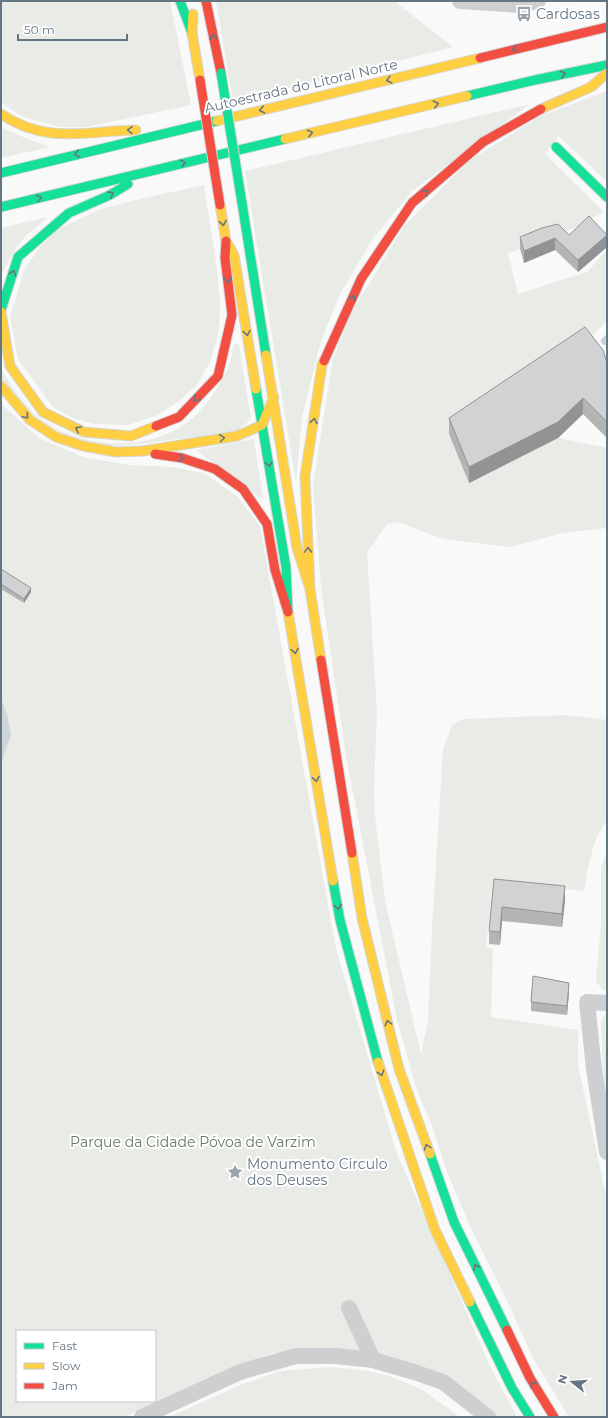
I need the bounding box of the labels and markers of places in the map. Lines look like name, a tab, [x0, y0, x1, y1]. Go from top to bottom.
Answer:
bus stop icon: Cardosas	[515, 5, 533, 23]
place label: Cardosas	[536, 5, 600, 23]
place label: Monumento Circulo dos Deuses	[247, 1155, 388, 1189]
place icon: Monumento Circulo dos Deuses	[226, 1163, 244, 1181]

